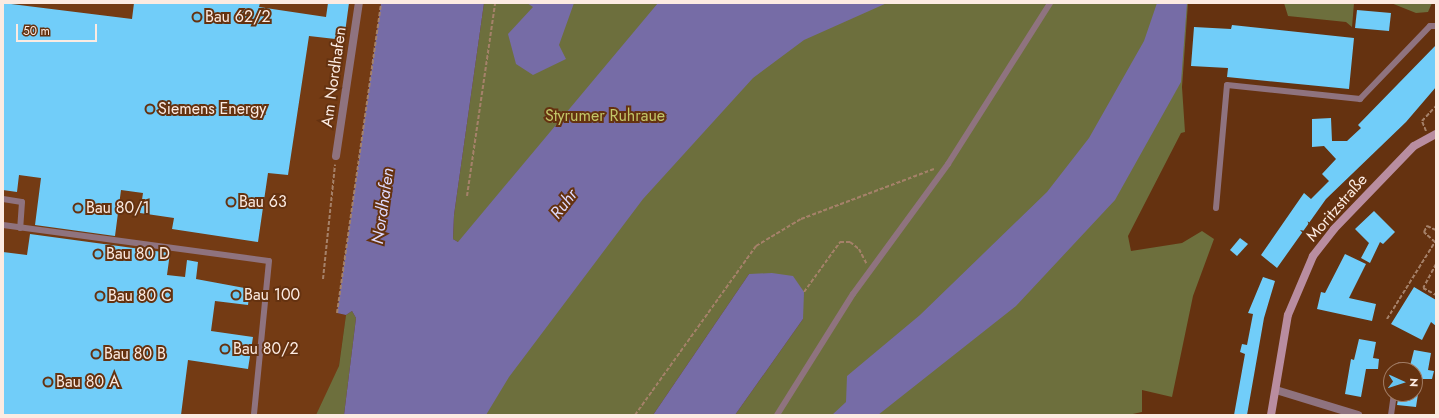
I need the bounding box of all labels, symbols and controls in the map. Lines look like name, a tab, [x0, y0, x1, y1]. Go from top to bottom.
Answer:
place label: Bau 62/2	[205, 7, 270, 27]
marker: Bau 62/2	[192, 12, 202, 22]
scale bar	[18, 16, 99, 42]
text: 50 m	[23, 22, 50, 40]
street label: Am Nordhafen	[317, 26, 351, 128]
place label: Siemens Energy	[158, 99, 266, 119]
marker: Siemens Energy	[145, 104, 155, 114]
park label: Styrumer Ruhraue	[545, 106, 665, 126]
water label: Nordhafen	[368, 167, 398, 245]
street label: Moritzstraße	[1302, 170, 1372, 246]
water label: Ruhr	[546, 185, 582, 223]
place label: Bau 63	[239, 192, 287, 212]
marker: Bau 63	[226, 197, 236, 207]
place label: Bau 80/1	[86, 198, 150, 218]
marker: Bau 80/1	[73, 203, 83, 213]
place label: Bau 80 D	[106, 244, 170, 264]
marker: Bau 80 D	[93, 249, 103, 259]
place label: Bau 100	[244, 285, 300, 305]
place label: Bau 80 C	[108, 286, 172, 306]
marker: Bau 100	[231, 290, 241, 300]
marker: Bau 80 C	[95, 291, 105, 301]
place label: Bau 80/2	[233, 339, 299, 359]
place label: Bau 80 B	[104, 344, 166, 364]
marker: Bau 80/2	[220, 344, 230, 354]
marker: Bau 80 B	[91, 349, 101, 359]
north arrow	[1383, 362, 1423, 402]
place label: Bau 80 A	[56, 372, 120, 392]
marker: Bau 80 A	[43, 377, 53, 387]
text: N	[1406, 378, 1422, 387]

